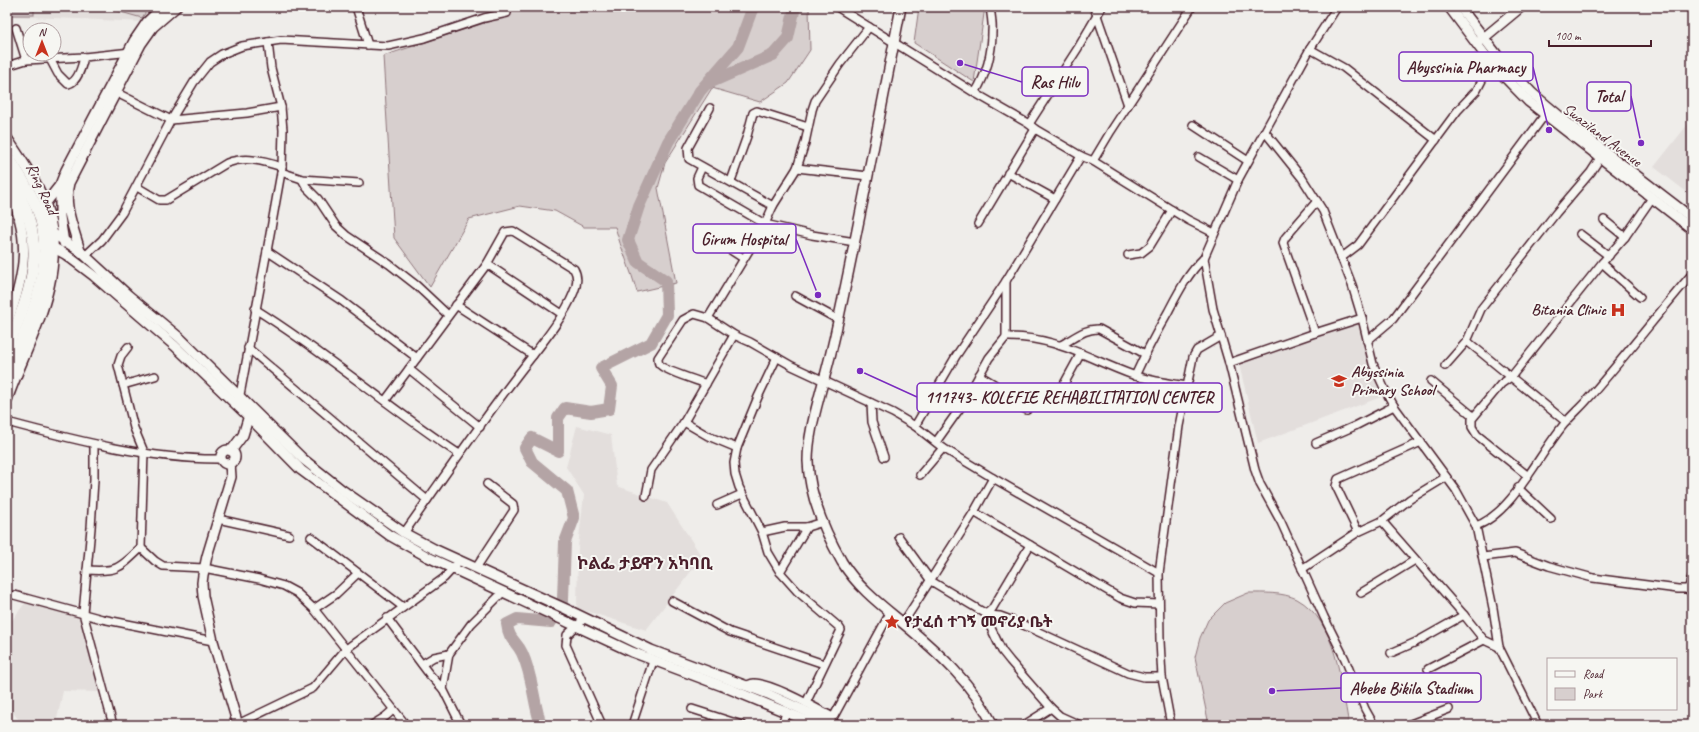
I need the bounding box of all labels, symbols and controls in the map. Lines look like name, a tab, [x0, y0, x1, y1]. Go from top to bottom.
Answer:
north arrow	[22, 22, 62, 62]
scale bar	[1549, 22, 1651, 48]
text: N	[39, 25, 48, 39]
text: 100 m	[1555, 28, 1582, 44]
callout: Abyssinia Pharmacy	[1399, 52, 1533, 81]
text: Abyssinia Pharmacy	[1407, 57, 1528, 78]
callout: Ras Hilu	[1022, 67, 1088, 96]
text: Ras Hilu	[1030, 72, 1081, 93]
callout: Total	[1587, 82, 1631, 111]
text: Total	[1595, 86, 1626, 107]
street label: Swaziland Avenue	[1558, 99, 1647, 172]
street label: Ring Road	[21, 160, 64, 221]
callout: Girum Hospital	[693, 224, 796, 253]
text: Girum Hospital	[701, 229, 790, 250]
place label: Bitania Clinic	[1531, 300, 1607, 320]
hospital icon: Bitania Clinic	[1609, 301, 1627, 319]
place label: Abyssinia Primary School	[1351, 362, 1438, 400]
school or university icon: Abyssinia Primary School	[1330, 372, 1348, 390]
callout: 111743- KOLEFIE REHABILITATION CENTER	[917, 383, 1222, 412]
text: 111743- KOLEFIE REHABILITATION CENTER	[925, 387, 1216, 408]
district label: ኮልፌ ታይዋን አካባቢ	[577, 553, 713, 574]
place label: የታፈሰ ተገኝ መኖሪያ ቤት	[904, 612, 1053, 632]
place icon: የታፈሰ ተገኝ መኖሪያ ቤት	[883, 613, 901, 631]
legend	[1547, 658, 1677, 710]
text: Road	[1583, 666, 1605, 682]
callout: Abebe Bikila Stadium	[1341, 673, 1481, 702]
text: Abebe Bikila Stadium	[1350, 678, 1474, 699]
text: Park	[1583, 686, 1604, 702]

